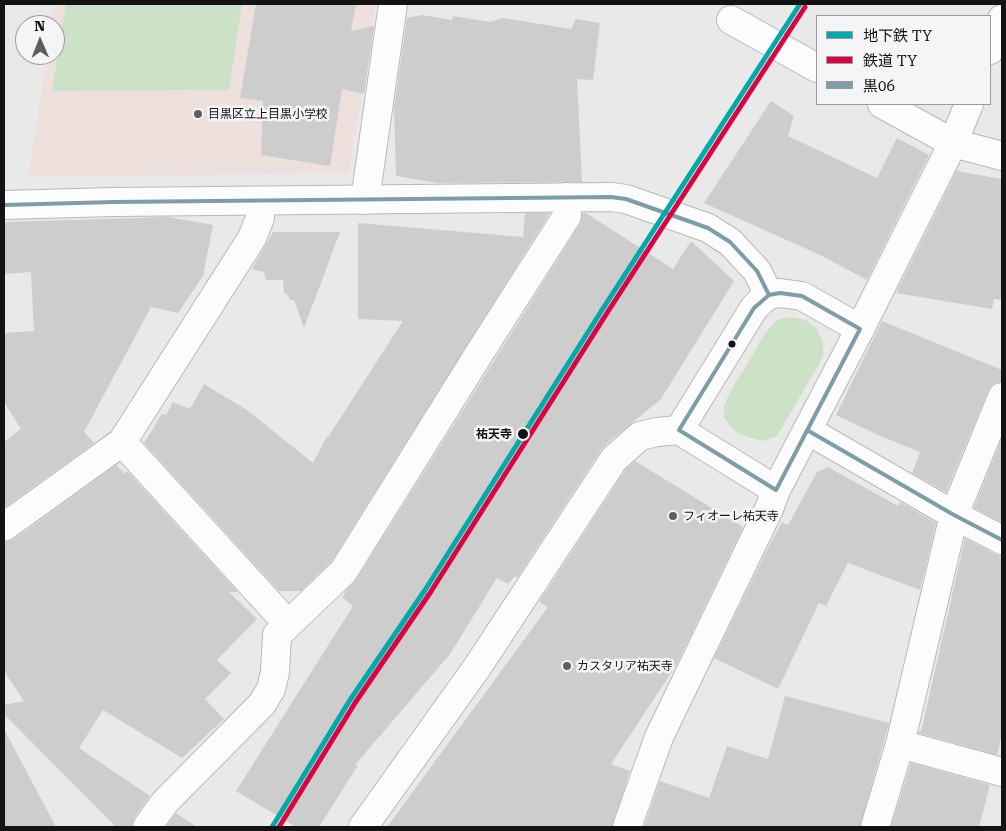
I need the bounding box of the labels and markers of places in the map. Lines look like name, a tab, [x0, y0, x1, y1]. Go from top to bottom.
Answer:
place label: 目黒区立上目黒小学校	[208, 107, 328, 121]
marker: 目黒区立上目黒小学校	[192, 108, 204, 120]
unlabelled marker	[727, 339, 737, 349]
place label: 祐天寺	[476, 427, 512, 441]
marker: 祐天寺	[516, 427, 530, 441]
place label: フィオーレ祐天寺	[683, 509, 779, 523]
marker: フィオーレ祐天寺	[667, 510, 679, 522]
place label: カスタリア祐天寺	[577, 659, 673, 673]
marker: カスタリア祐天寺	[561, 660, 573, 672]

